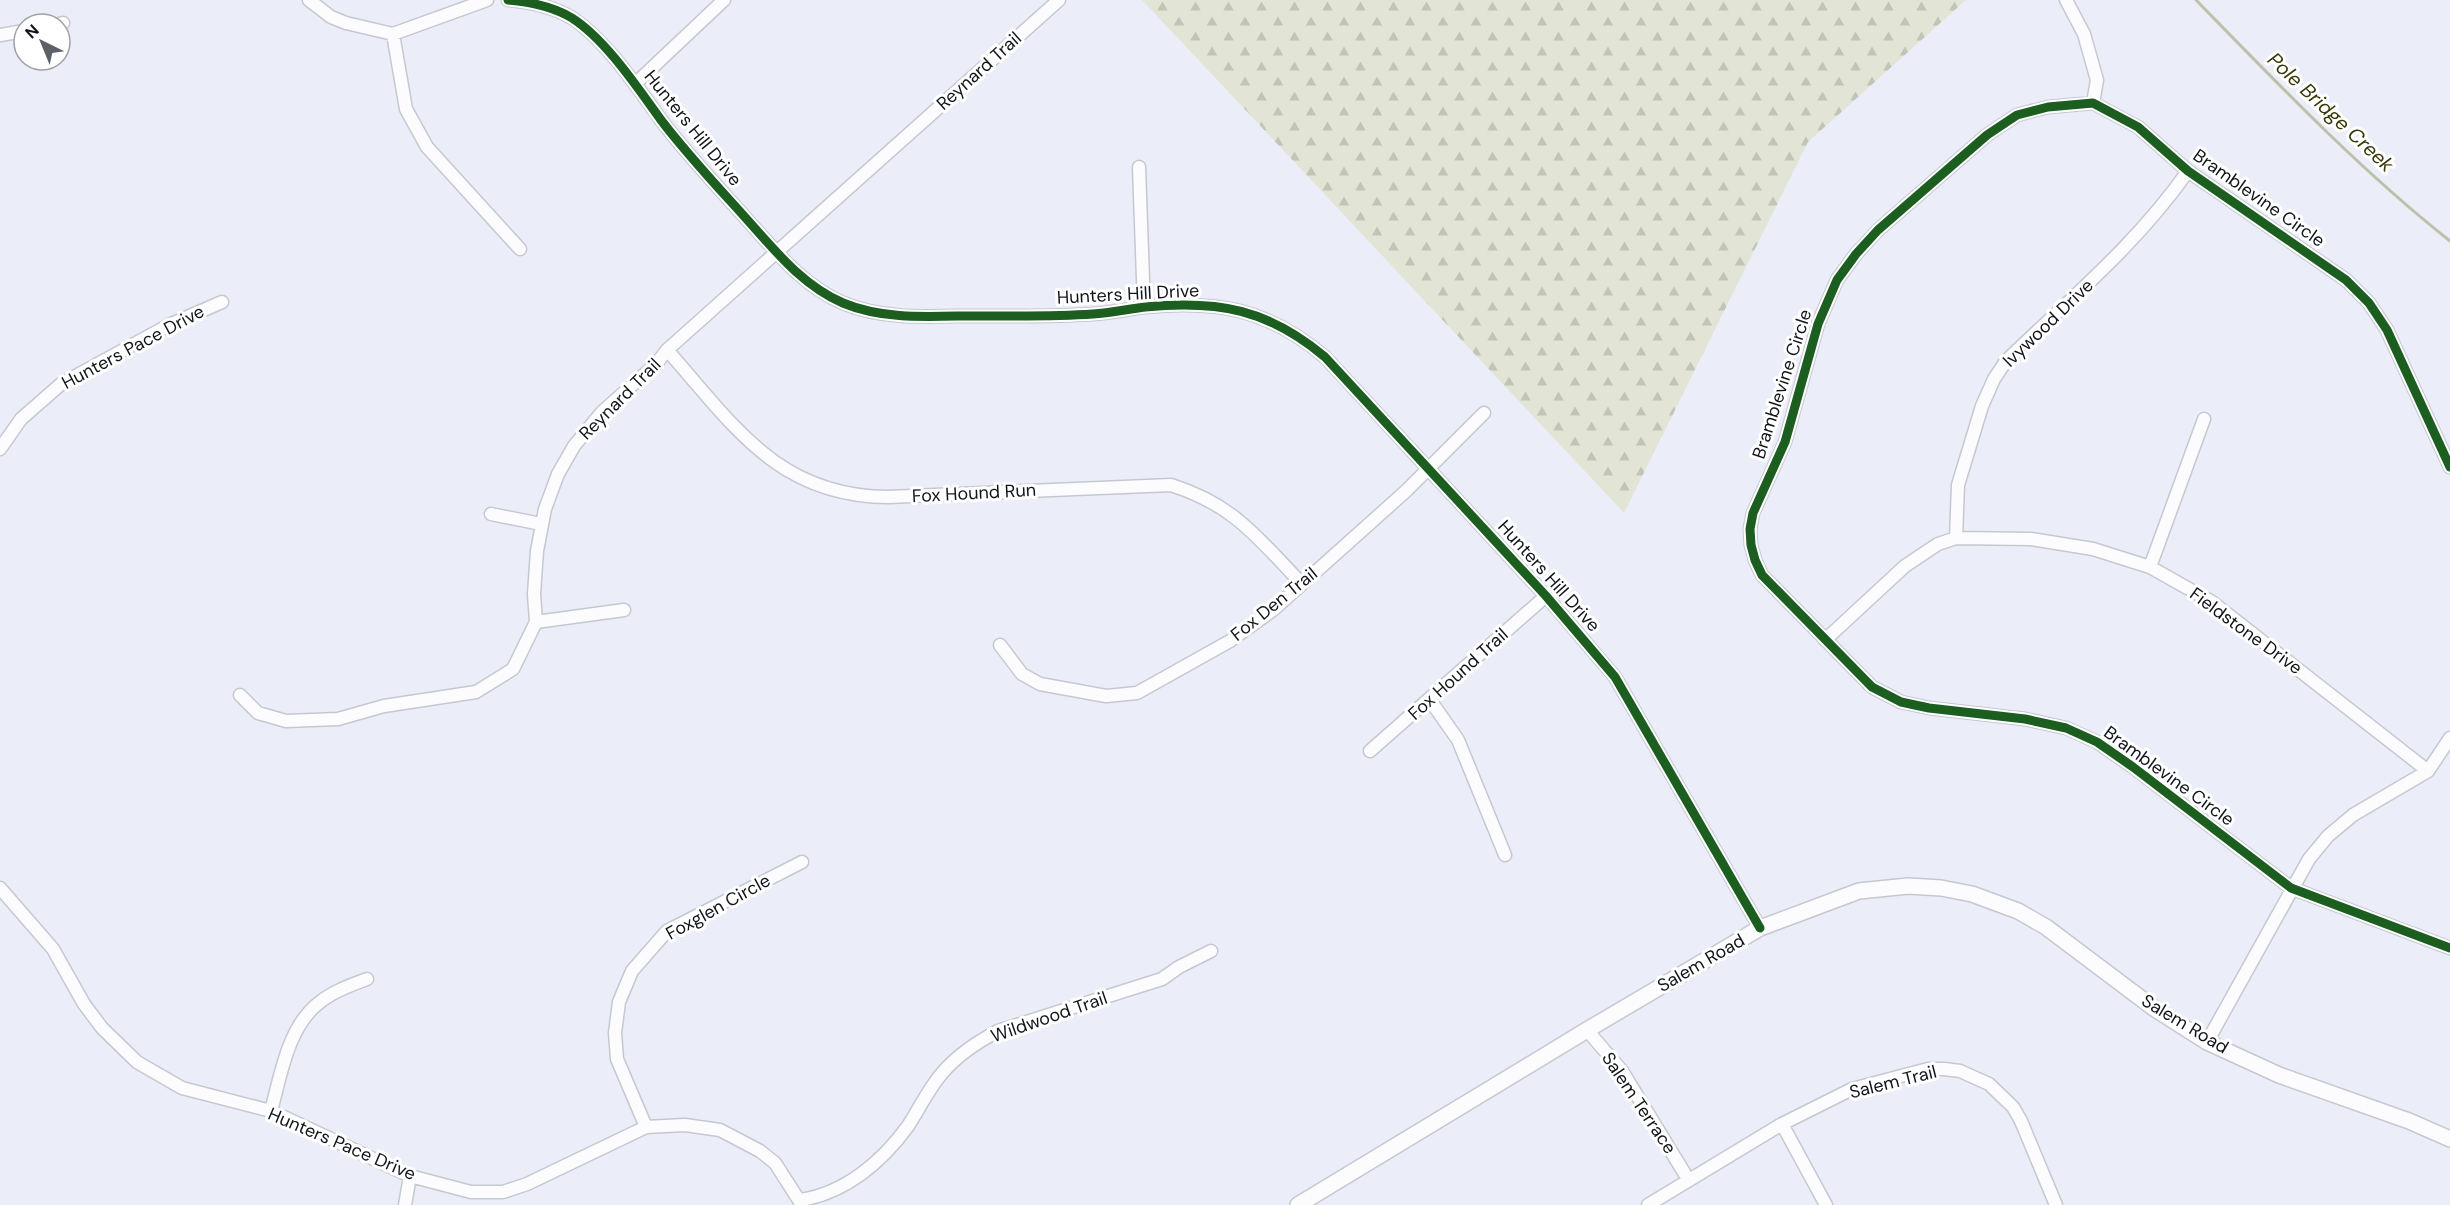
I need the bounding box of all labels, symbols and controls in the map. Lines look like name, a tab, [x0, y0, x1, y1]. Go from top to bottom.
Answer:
north arrow	[12, 12, 72, 72]
text: N	[21, 20, 44, 43]
street label: Reynard Trail	[931, 26, 1027, 116]
water label: Pole Bridge Creek	[2262, 47, 2400, 178]
street label: Hunters Hill Drive	[639, 65, 747, 191]
street label: Bramblevine Circle	[2188, 144, 2330, 252]
street label: Ivywood Drive	[1998, 274, 2098, 372]
street label: Hunters Hill Drive	[1056, 278, 1200, 310]
street label: Hunters Pace Drive	[58, 299, 208, 395]
street label: Bramblevine Circle	[1747, 306, 1817, 462]
street label: Reynard Trail	[574, 353, 666, 445]
street label: Fox Hound Run	[911, 478, 1037, 508]
street label: Hunters Hill Drive	[1492, 515, 1606, 637]
street label: Fox Den Trail	[1226, 562, 1322, 646]
street label: Fieldstone Drive	[2185, 582, 2307, 680]
street label: Fox Hound Trail	[1403, 623, 1513, 725]
street label: Bramblevine Circle	[2099, 721, 2239, 831]
street label: Foxglen Circle	[661, 868, 775, 946]
street label: Salem Road	[1653, 928, 1749, 998]
street label: Wildwood Trail	[988, 986, 1110, 1048]
street label: Salem Road	[2137, 989, 2233, 1059]
street label: Salem Terrace	[1596, 1048, 1682, 1158]
street label: Salem Trail	[1847, 1060, 1939, 1104]
street label: Hunters Pace Drive	[265, 1102, 419, 1186]

